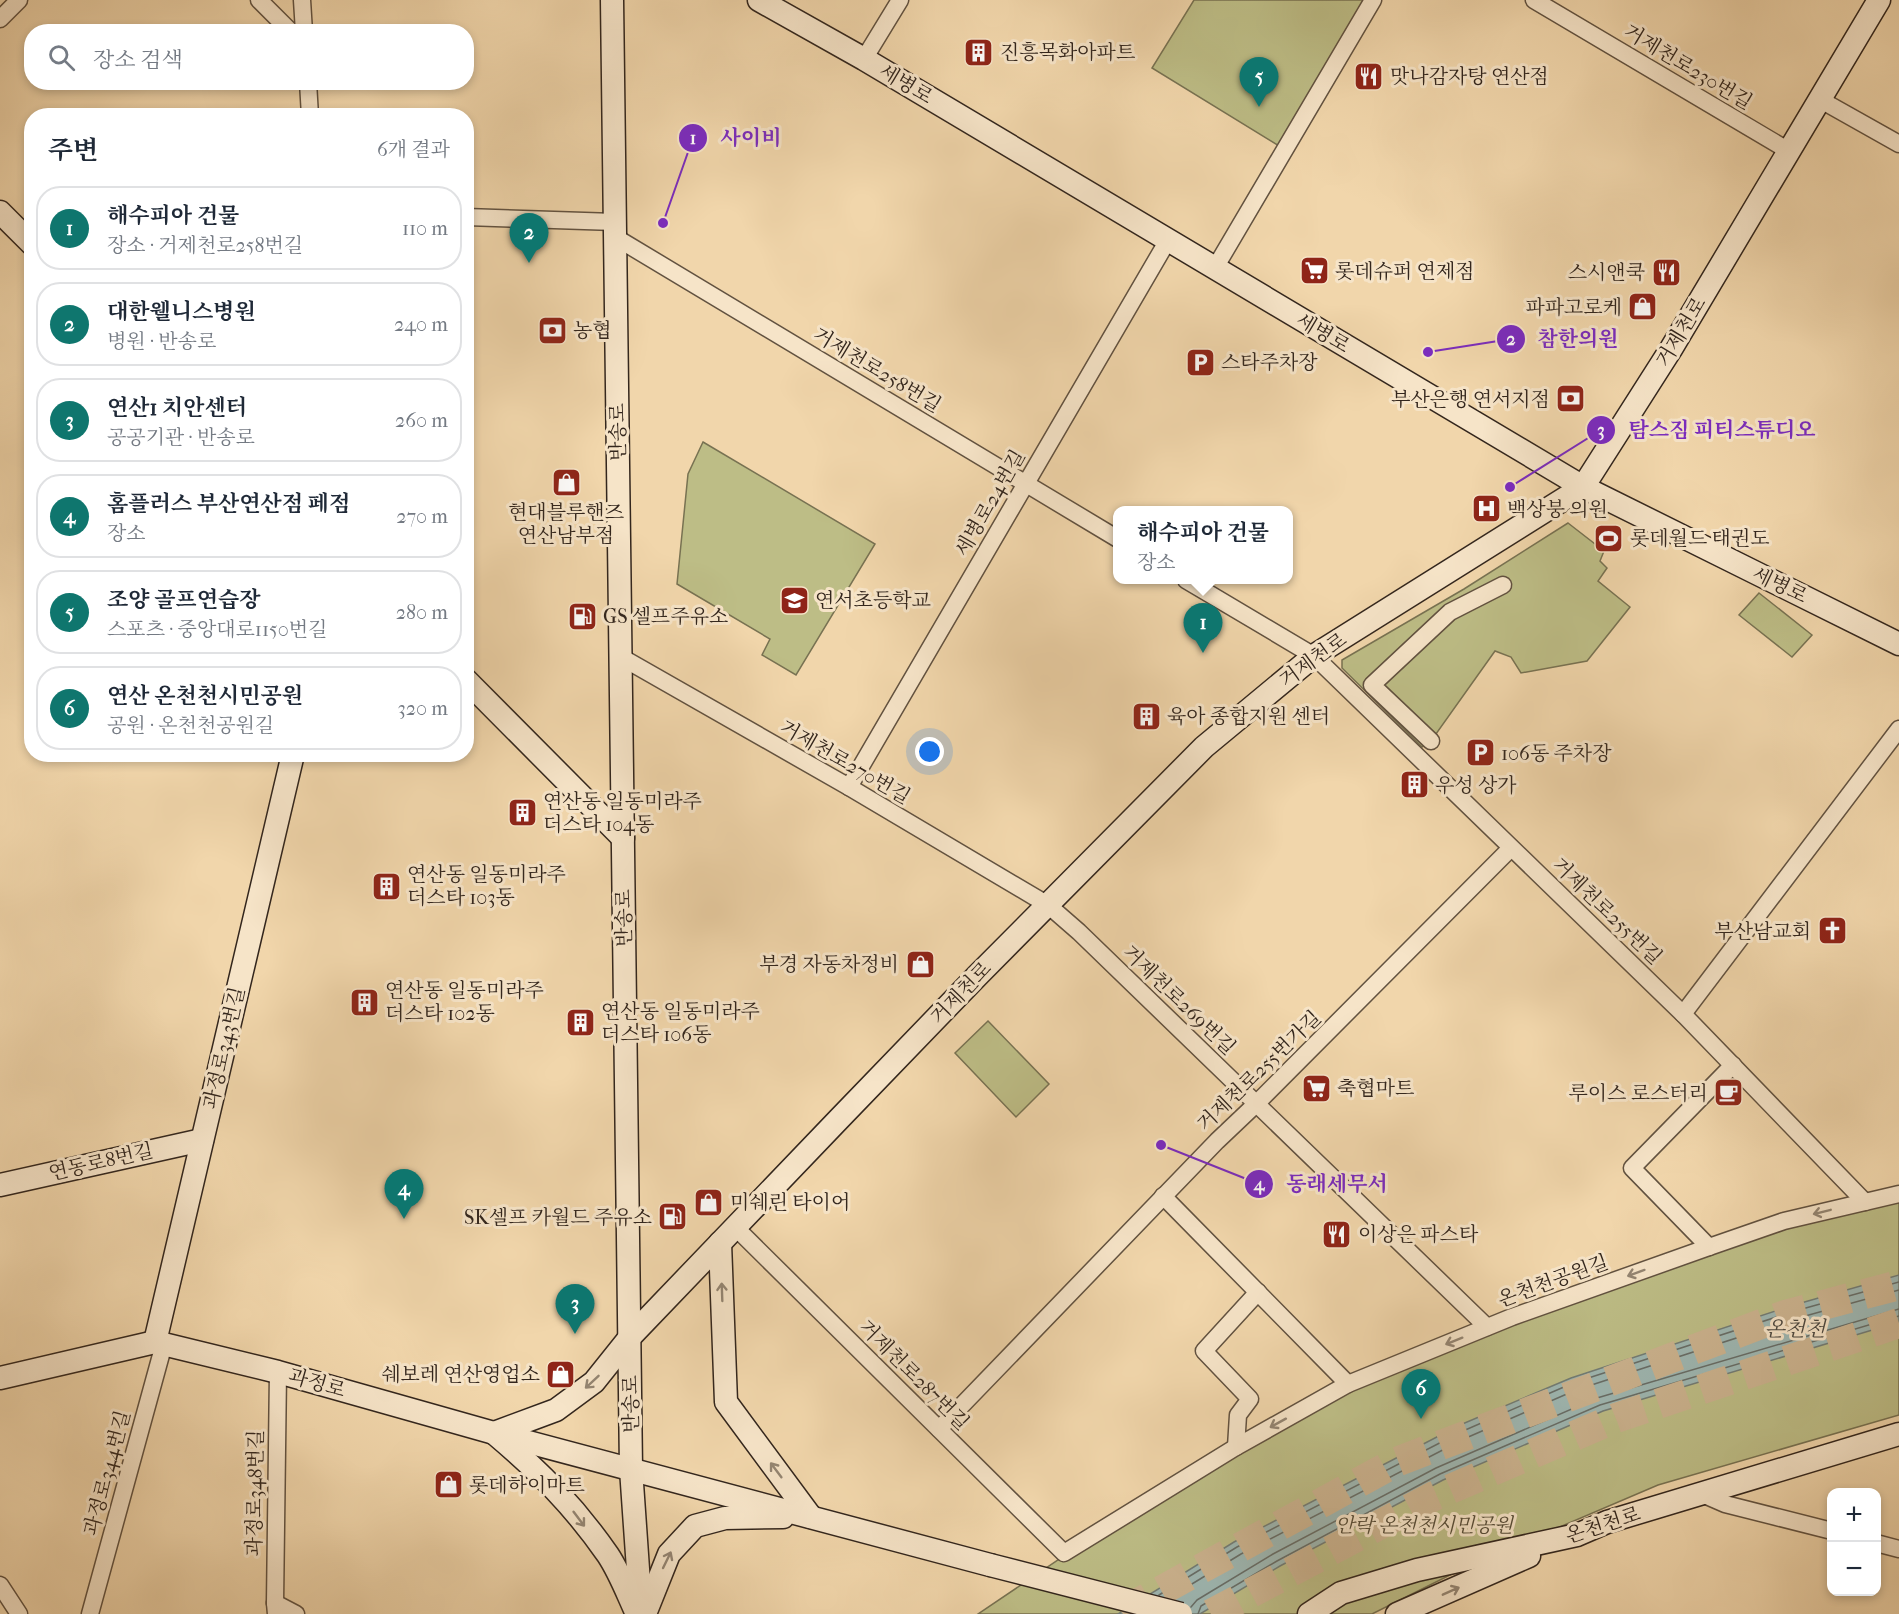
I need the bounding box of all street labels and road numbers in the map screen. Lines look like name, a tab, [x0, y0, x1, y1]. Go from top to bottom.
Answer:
street label: 거제천로230번길	[1620, 20, 1756, 114]
street label: 세병로	[875, 59, 937, 109]
street label: 거제천로	[1651, 293, 1711, 371]
street label: 세병로	[1292, 308, 1354, 358]
street label: 거제천로258번길	[809, 323, 945, 417]
street label: 반송로	[606, 403, 630, 461]
street label: 세병로24번길	[950, 446, 1030, 560]
street label: 세병로	[1749, 562, 1811, 608]
street label: 거제천로	[1275, 628, 1351, 692]
street label: 거제천로270번길	[776, 715, 914, 809]
street label: 거제천로255번길	[1547, 853, 1667, 969]
street label: 반송로	[612, 889, 636, 947]
street label: 거제천로269번길	[1118, 940, 1240, 1060]
street label: 거제천로	[926, 957, 996, 1029]
street label: 과정로343번길	[199, 985, 249, 1111]
street label: 거제천로255번가길	[1192, 1006, 1326, 1136]
street label: 연동로8번길	[46, 1139, 156, 1185]
street label: 온천천공원길	[1495, 1250, 1611, 1312]
street label: 거제천로287번길	[854, 1315, 974, 1435]
street label: 과정로	[286, 1364, 348, 1402]
street label: 반송로	[619, 1375, 643, 1433]
street label: 과정로344번길	[79, 1408, 135, 1538]
street label: 과정로348번길	[242, 1429, 268, 1557]
street label: 온천천로	[1563, 1502, 1643, 1548]

